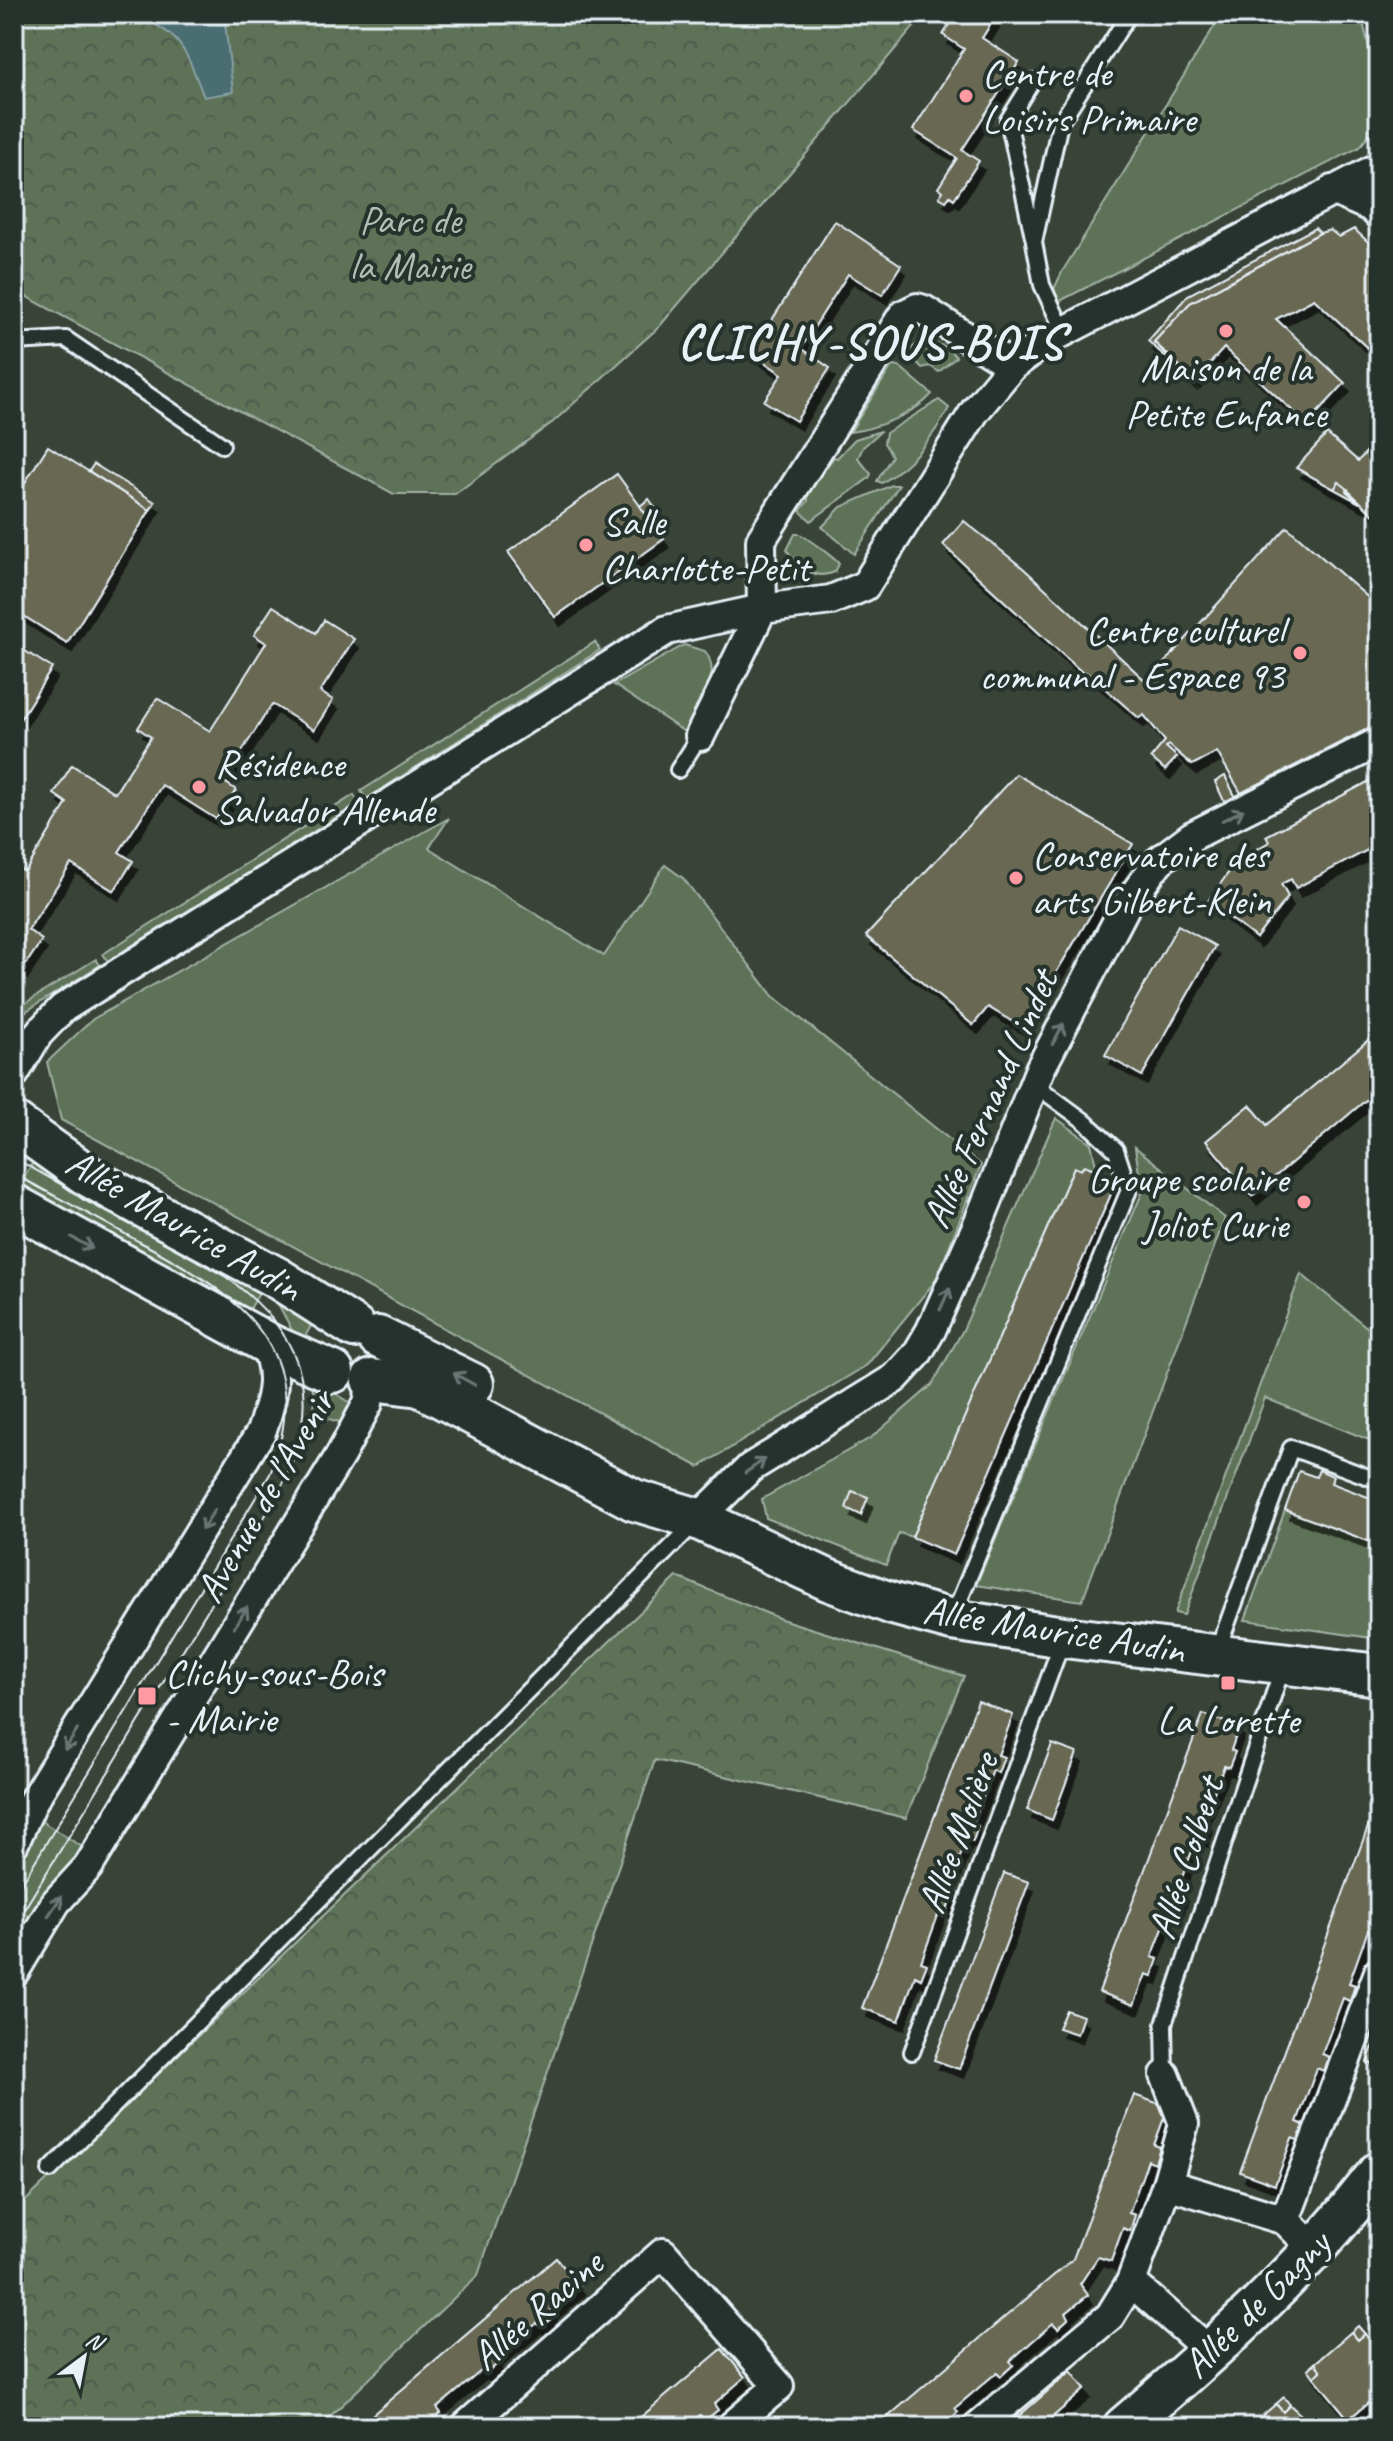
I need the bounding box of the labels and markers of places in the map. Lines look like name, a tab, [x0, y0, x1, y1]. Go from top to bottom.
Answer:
place label: Centre de Loisirs Primaire	[982, 48, 1199, 144]
marker: Centre de Loisirs Primaire	[957, 87, 975, 105]
marker: Maison de la Petite Enfance	[1217, 322, 1235, 340]
place label: Maison de la Petite Enfance	[1125, 343, 1330, 439]
place label: Salle Charlotte-Petit	[602, 497, 813, 593]
marker: Salle Charlotte-Petit	[577, 536, 595, 554]
place label: Centre culturel communal - Espace 93	[979, 605, 1290, 701]
marker: Centre culturel communal - Espace 93	[1291, 644, 1309, 662]
place label: Résidence Salvador Allende	[215, 739, 438, 835]
marker: Résidence Salvador Allende	[190, 778, 208, 796]
place label: Conservatoire des arts Gilbert-Klein	[1032, 830, 1272, 926]
marker: Conservatoire des arts Gilbert-Klein	[1007, 869, 1025, 887]
place label: Groupe scolaire Joliot Curie	[1088, 1154, 1291, 1250]
marker: Groupe scolaire Joliot Curie	[1295, 1193, 1313, 1211]
place label: Clichy-sous-Bois - Mairie	[165, 1648, 386, 1744]
marker: La Lorette	[1219, 1674, 1237, 1692]
marker: Clichy-sous-Bois - Mairie	[136, 1685, 158, 1707]
place label: La Lorette	[1157, 1695, 1302, 1745]

